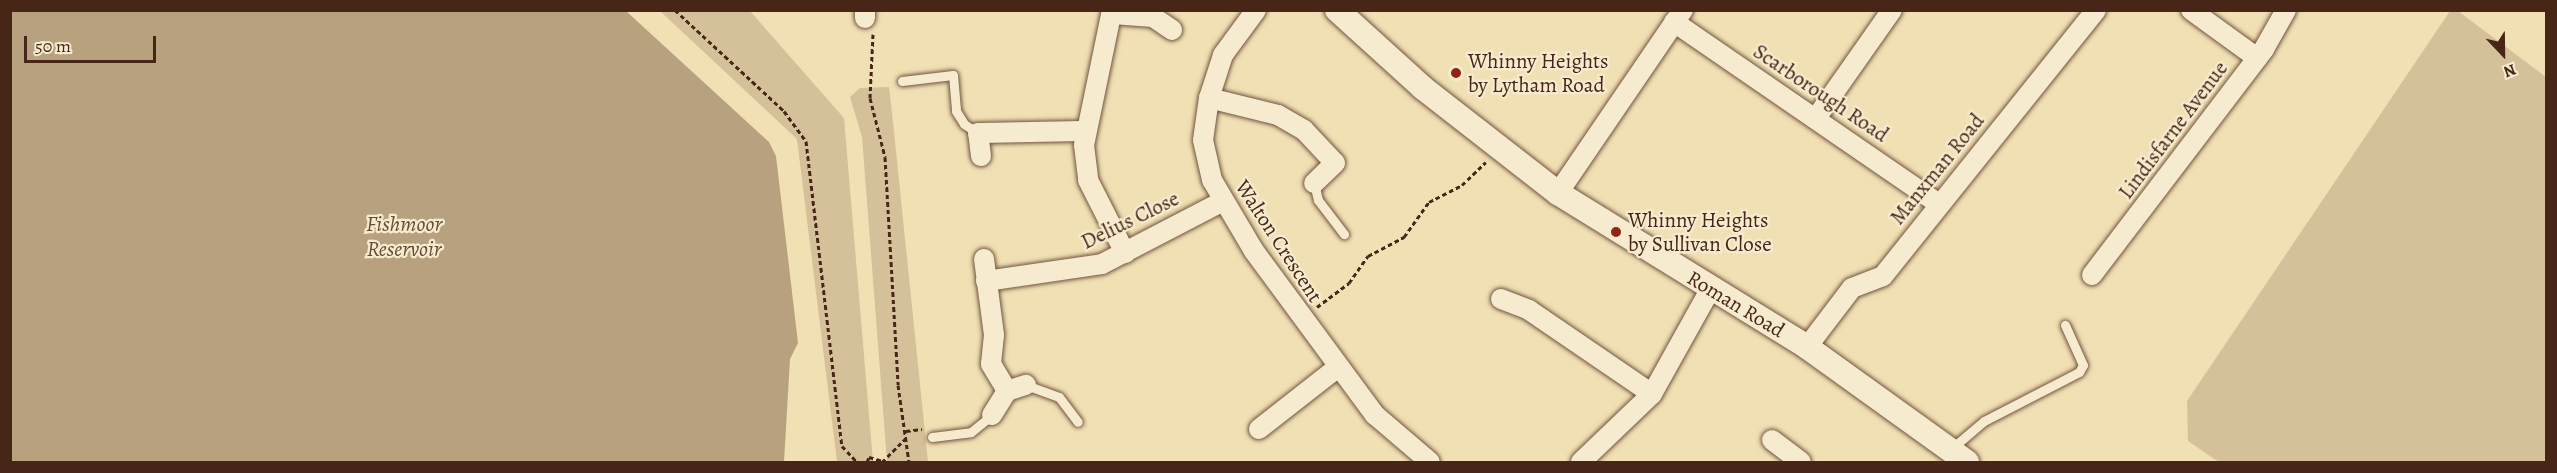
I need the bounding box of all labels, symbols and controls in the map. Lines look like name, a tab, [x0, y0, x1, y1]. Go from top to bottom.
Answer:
scale bar	[27, 24, 159, 62]
north arrow	[2473, 24, 2533, 84]
text: 50 m	[35, 34, 71, 58]
street label: Scarborough Road	[1749, 38, 1893, 148]
place label: Whinny Heights by Lytham Road	[1468, 48, 1608, 98]
street label: Lindisfarne Avenue	[2113, 56, 2233, 204]
text: N	[2500, 58, 2519, 83]
marker: Whinny Heights by Lytham Road	[1449, 66, 1463, 80]
street label: Manxman Road	[1885, 108, 1989, 230]
street label: Walton Crescent	[1230, 175, 1328, 307]
street label: Delius Close	[1077, 185, 1183, 255]
place label: Whinny Heights by Sullivan Close	[1628, 207, 1772, 257]
water label: Fishmoor Reservoir	[366, 211, 442, 262]
marker: Whinny Heights by Sullivan Close	[1609, 225, 1623, 239]
street label: Roman Road	[1683, 265, 1789, 343]

